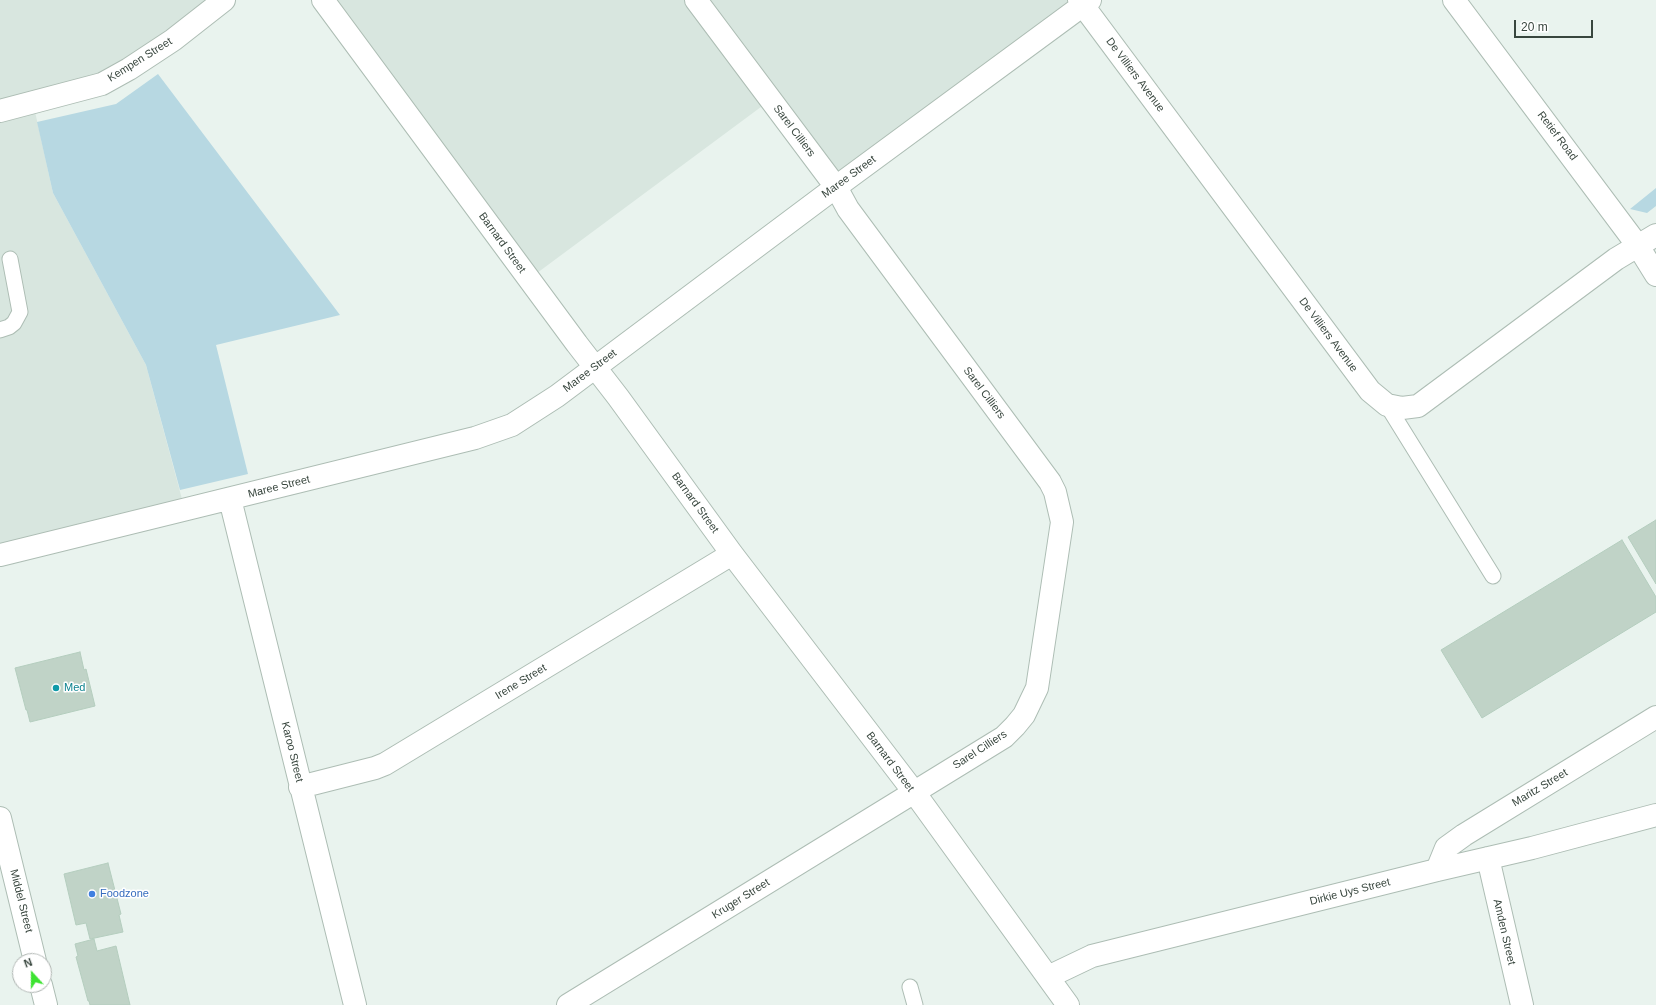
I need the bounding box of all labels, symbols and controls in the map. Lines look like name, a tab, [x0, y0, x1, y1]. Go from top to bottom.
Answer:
scale bar	[1516, 12, 1595, 38]
text: 20 m	[1521, 20, 1548, 34]
street label: Kempen Street	[105, 35, 175, 85]
street label: De Villiers Avenue	[1103, 35, 1167, 115]
street label: Sarel Cilliers	[770, 102, 818, 160]
street label: Retief Road	[1534, 109, 1580, 163]
street label: Maree Street	[819, 153, 879, 201]
street label: Barnard Street	[476, 210, 528, 276]
street label: De Villiers Avenue	[1296, 295, 1360, 375]
street label: Maree Street	[561, 347, 619, 395]
street label: Sarel Cilliers	[960, 364, 1008, 422]
street label: Barnard Street	[669, 470, 721, 536]
street label: Maree Street	[247, 473, 311, 501]
street label: Irene Street	[493, 662, 549, 702]
place label: Med	[64, 681, 85, 695]
marker: Med	[51, 683, 61, 693]
street label: Karoo Street	[278, 720, 306, 784]
street label: Sarel Cilliers	[951, 728, 1009, 772]
street label: Barnard Street	[863, 729, 917, 795]
street label: Maritz Street	[1510, 766, 1570, 810]
street label: Middel Street	[7, 868, 35, 934]
street label: Kruger Street	[710, 876, 772, 922]
street label: Dirkie Uys Street	[1308, 876, 1392, 908]
place label: Foodzone	[100, 887, 149, 901]
marker: Foodzone	[87, 889, 97, 899]
street label: Amden Street	[1490, 898, 1518, 966]
north arrow	[12, 953, 52, 993]
text: N	[22, 956, 34, 970]

